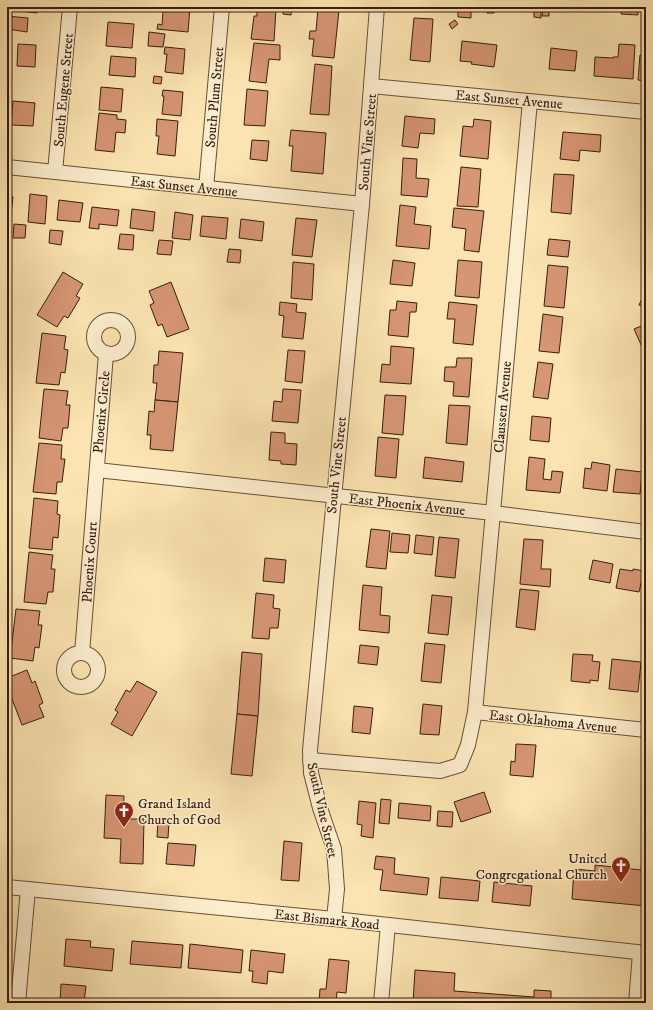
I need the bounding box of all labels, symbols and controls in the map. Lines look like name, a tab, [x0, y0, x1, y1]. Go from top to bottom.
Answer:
street label: South Eugene Street	[50, 32, 78, 148]
street label: South Plum Street	[202, 45, 228, 148]
street label: East Sunset Avenue	[454, 86, 564, 114]
street label: South Vine Street	[355, 92, 381, 191]
street label: East Sunset Avenue	[129, 172, 239, 202]
street label: Claussen Avenue	[490, 360, 516, 454]
street label: Phoenix Circle	[89, 370, 115, 454]
street label: South Vine Street	[323, 415, 351, 514]
street label: East Phoenix Avenue	[348, 490, 466, 520]
street label: Phoenix Court	[78, 520, 102, 603]
street label: East Oklahoma Avenue	[488, 706, 618, 738]
street label: South Vine Street	[302, 761, 342, 860]
place label: Grand Island Church of God	[138, 795, 221, 829]
church icon: Grand Island Church of God	[113, 800, 135, 828]
place label: United Congregational Church	[476, 850, 608, 884]
church icon: United Congregational Church	[610, 855, 632, 883]
street label: East Bismark Road	[273, 906, 380, 934]

